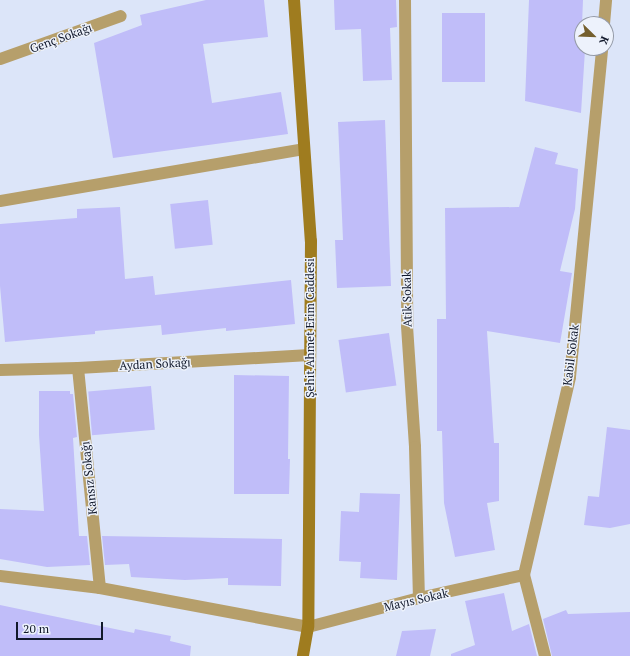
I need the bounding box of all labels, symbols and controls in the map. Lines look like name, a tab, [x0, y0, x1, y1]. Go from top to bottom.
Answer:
north arrow	[574, 16, 614, 56]
street label: Genç Sokağı	[28, 20, 94, 56]
text: K	[596, 34, 612, 47]
street label: Şehit Ahmet Erim Caddesi	[303, 258, 317, 398]
street label: Atik Sokak	[399, 271, 415, 327]
street label: Kabil Sokak	[560, 323, 582, 387]
street label: Aydan Sokağı	[119, 355, 191, 373]
street label: Kansız Sokağı	[78, 441, 100, 515]
street label: Mayıs Sokak	[382, 586, 450, 614]
scale bar	[18, 614, 105, 640]
text: 20 m	[23, 621, 49, 636]

